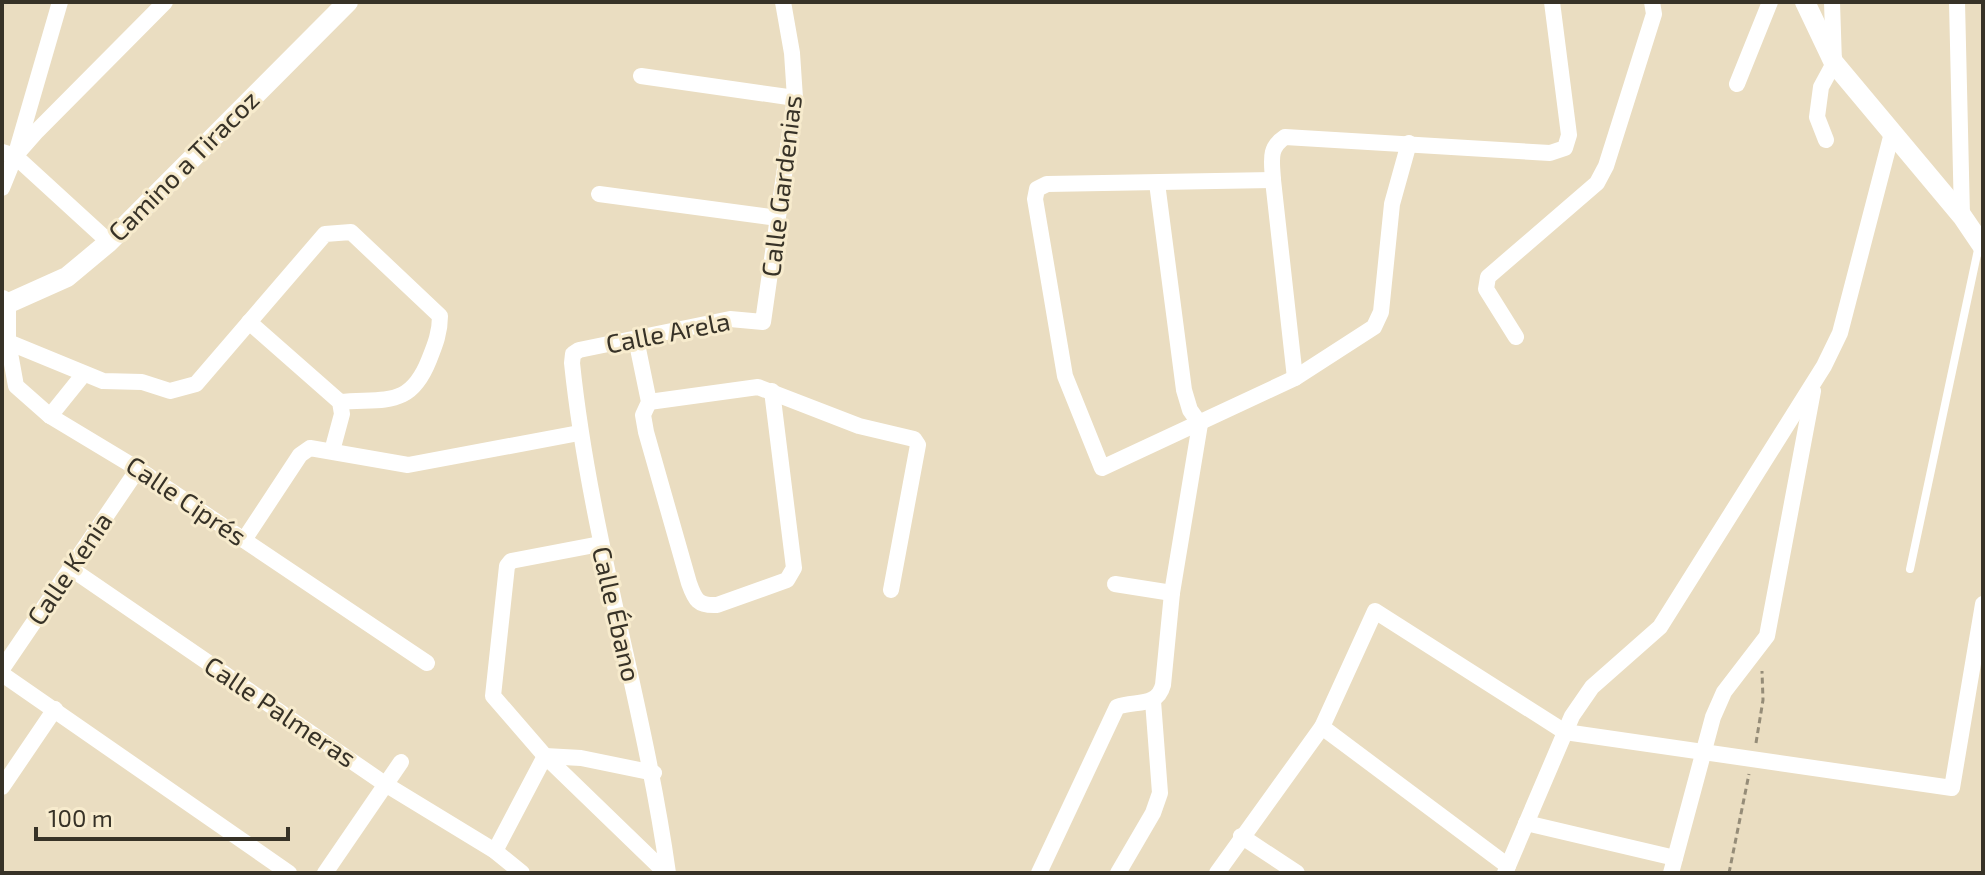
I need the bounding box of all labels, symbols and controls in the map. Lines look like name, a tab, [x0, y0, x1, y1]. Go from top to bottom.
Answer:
street label: Camino a Tiracoz	[101, 83, 265, 247]
street label: Calle Gardenias	[754, 93, 807, 279]
street label: Calle Arela	[603, 304, 732, 359]
street label: Calle Ciprés	[121, 448, 253, 551]
street label: Calle Kenia	[20, 506, 118, 630]
street label: Calle Ébano	[587, 543, 648, 684]
street label: Calle Palmeras	[199, 649, 363, 773]
scale bar	[36, 791, 288, 841]
text: 100 m	[48, 803, 113, 832]

